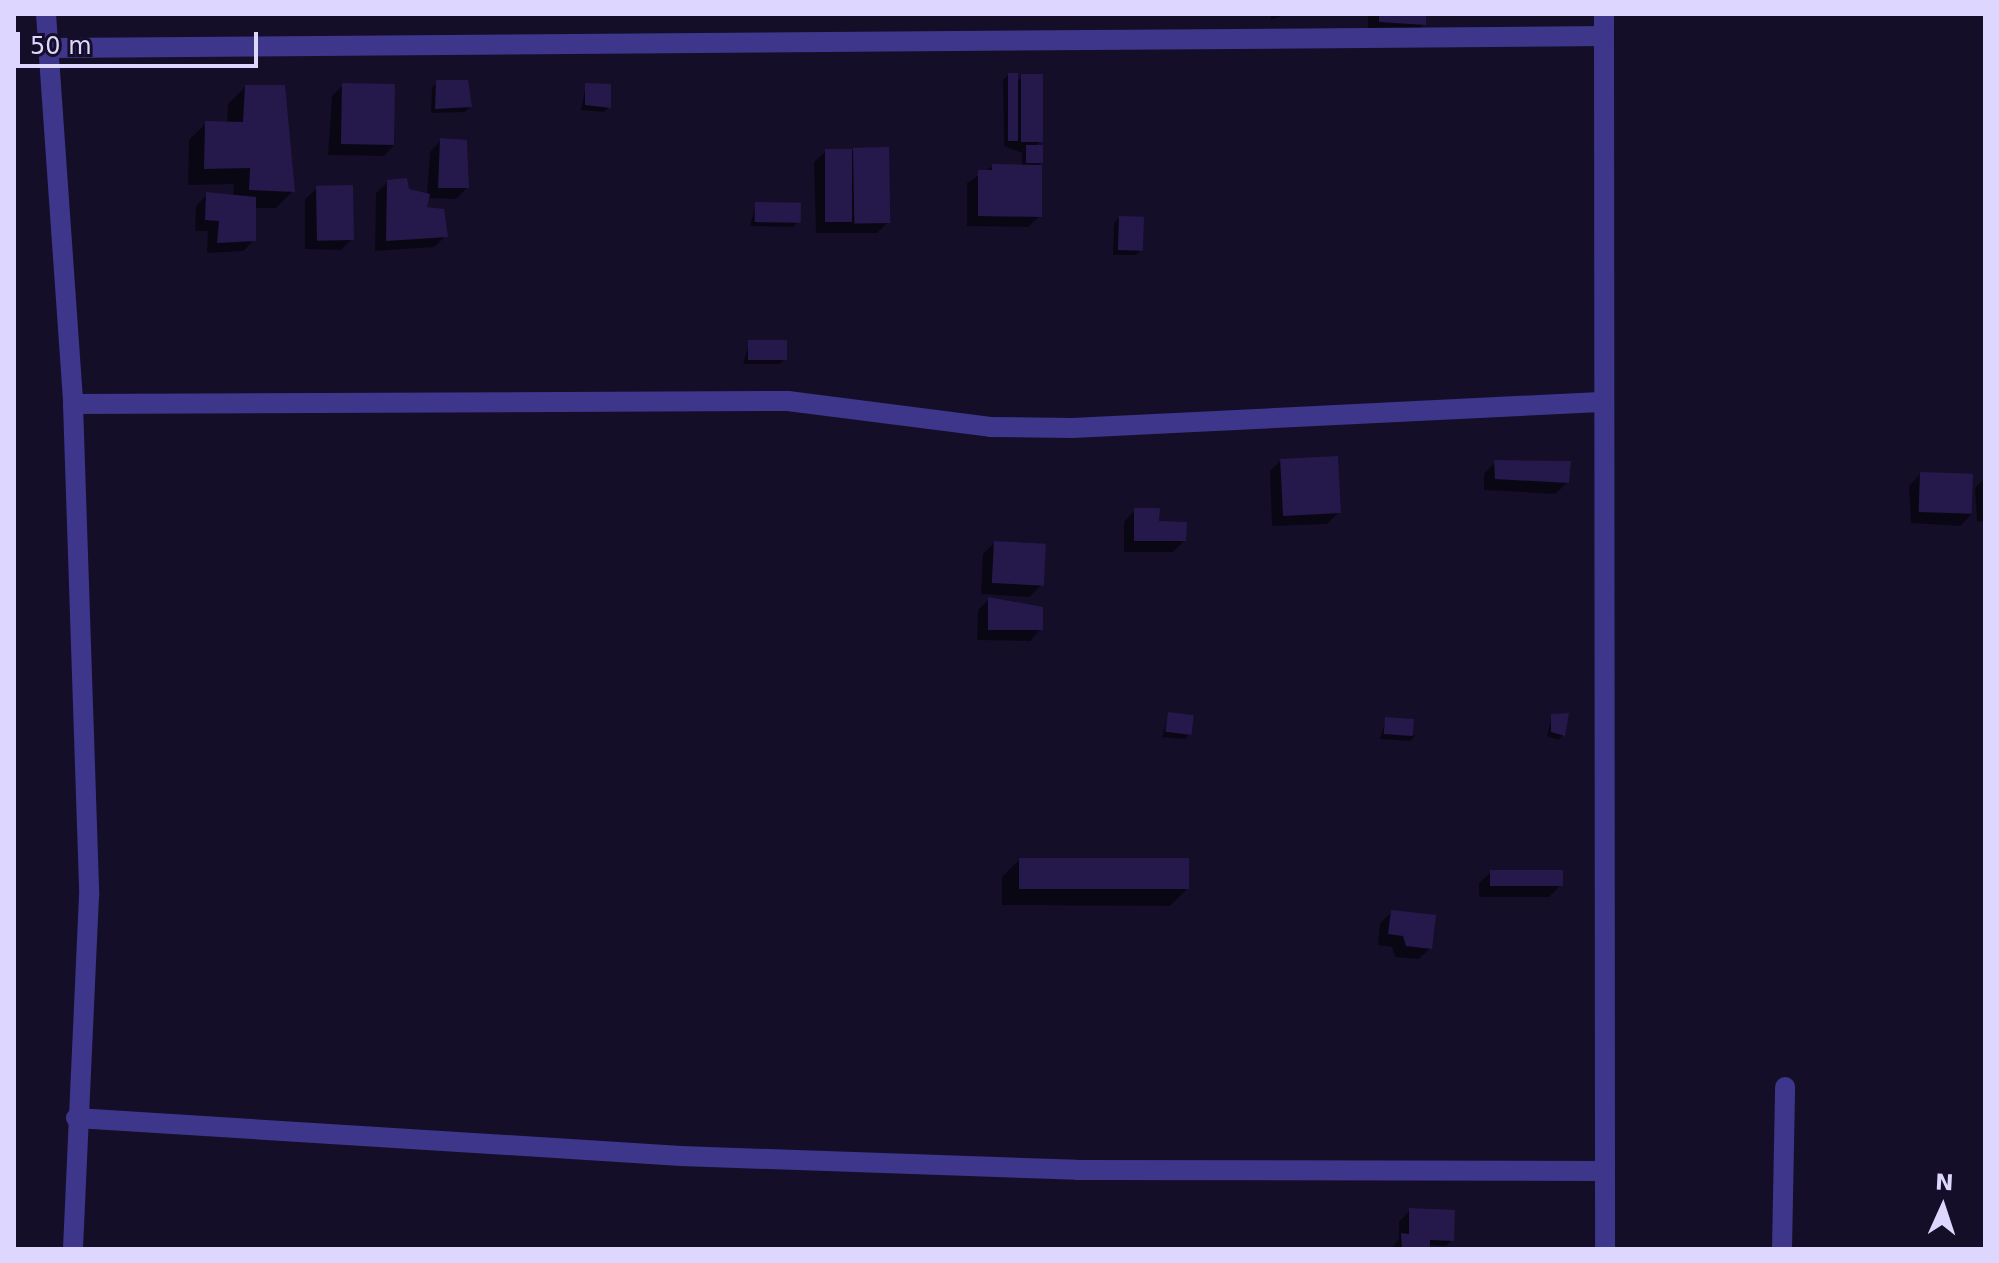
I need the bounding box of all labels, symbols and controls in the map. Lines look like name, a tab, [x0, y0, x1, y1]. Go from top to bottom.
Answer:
scale bar	[20, 16, 262, 66]
text: 50 m	[30, 32, 92, 60]
north arrow	[1903, 1167, 1983, 1247]
text: N	[1934, 1170, 1954, 1195]

